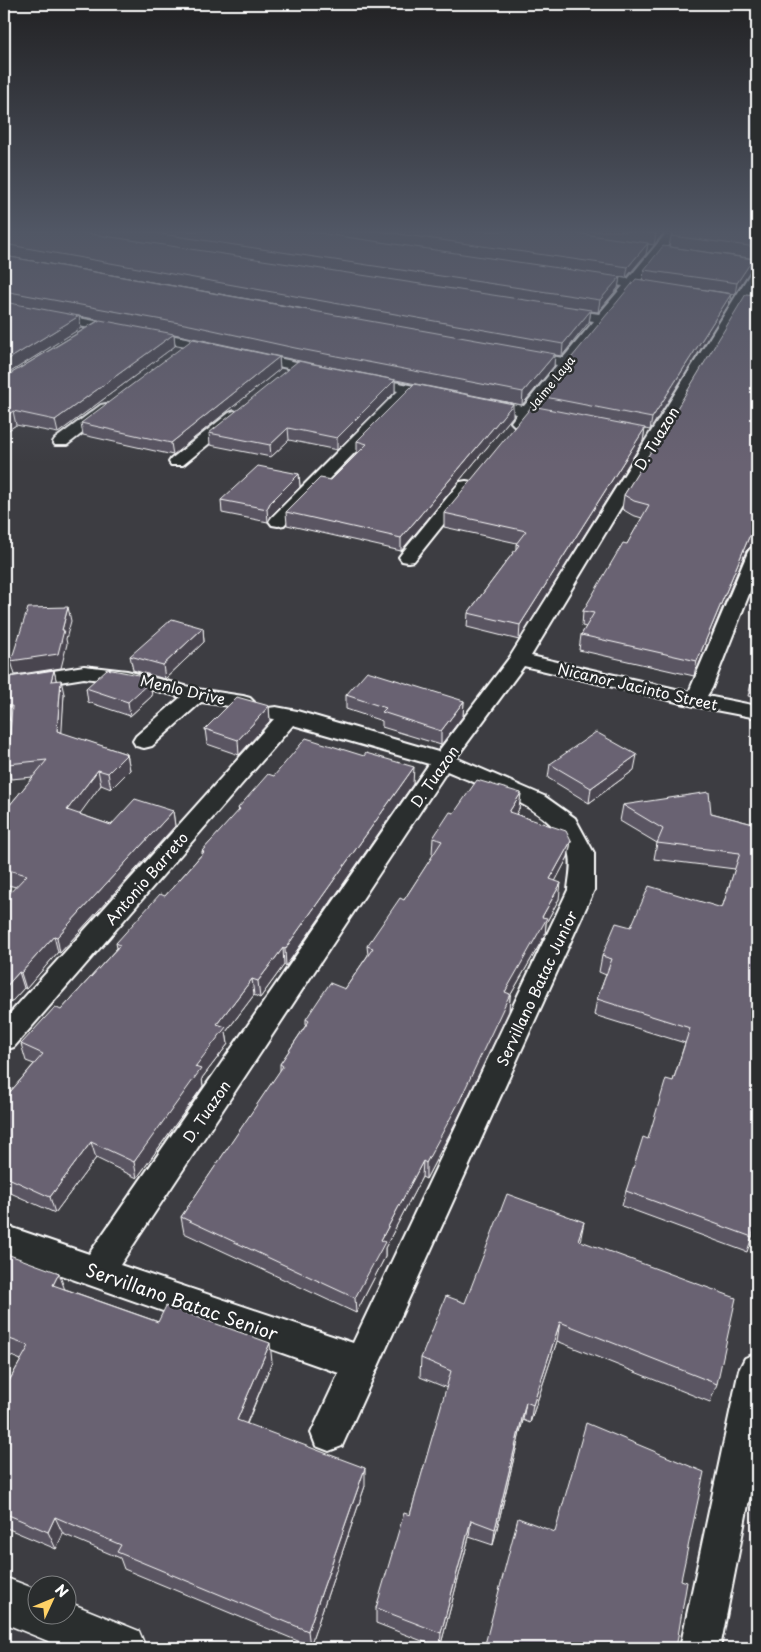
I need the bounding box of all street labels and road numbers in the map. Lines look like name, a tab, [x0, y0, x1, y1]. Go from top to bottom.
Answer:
street label: Jaime Laya	[523, 351, 579, 414]
street label: D. Tuazon	[628, 402, 684, 474]
street label: Nicanor Jacinto Street	[556, 656, 720, 716]
street label: Menlo Drive	[138, 668, 228, 710]
street label: D. Tuazon	[404, 740, 464, 812]
street label: Antonio Barreto	[99, 826, 193, 930]
street label: Servillano Batac Junior	[490, 906, 582, 1070]
street label: D. Tuazon	[177, 1075, 235, 1147]
street label: Servillano Batac Senior	[82, 1255, 282, 1347]

